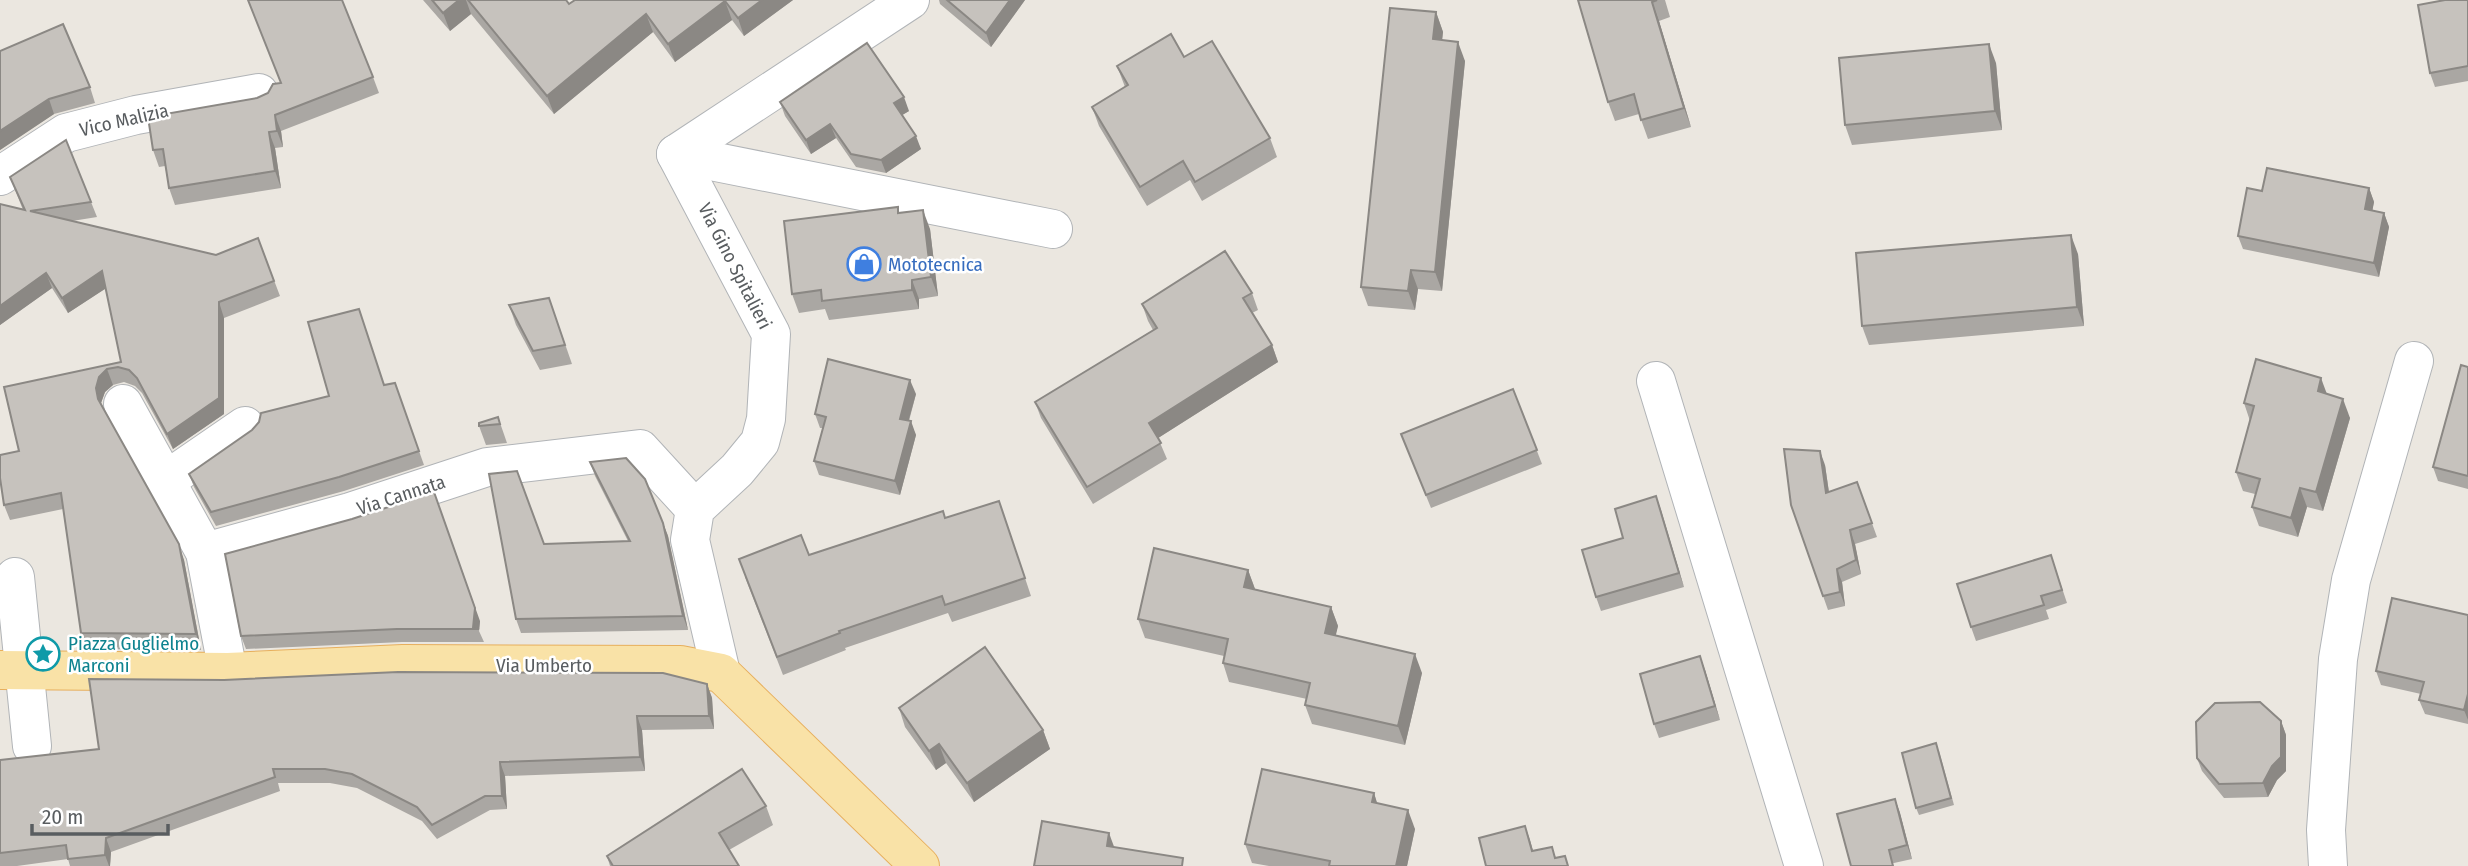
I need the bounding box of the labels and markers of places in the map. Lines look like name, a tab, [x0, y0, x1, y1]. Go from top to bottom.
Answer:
shop icon: Mototecnica	[845, 245, 883, 283]
place label: Mototecnica	[888, 253, 983, 276]
place label: Piazza Guglielmo Marconi	[68, 632, 199, 677]
place icon: Piazza Guglielmo Marconi	[24, 635, 62, 673]

